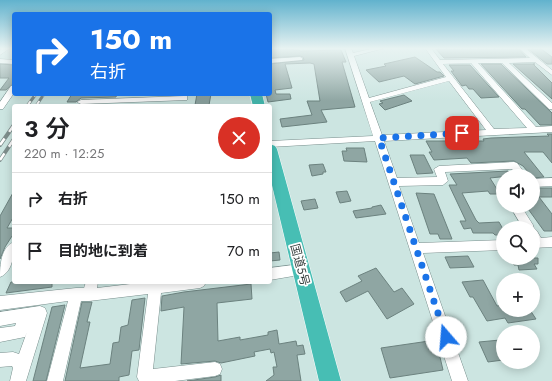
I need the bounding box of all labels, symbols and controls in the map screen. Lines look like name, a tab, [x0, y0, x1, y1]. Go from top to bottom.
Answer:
text: 150 m	[90, 19, 172, 60]
icon: right	[24, 28, 76, 80]
text: 右折	[90, 59, 126, 85]
text: 3 分	[24, 111, 70, 146]
pin	[445, 116, 479, 150]
button: close	[218, 117, 260, 159]
icon: arrive	[451, 122, 473, 144]
text: 220 m · 12:25	[24, 144, 104, 163]
map controls	[496, 169, 540, 369]
button: sound	[496, 169, 540, 213]
icon: right	[24, 188, 46, 210]
text: 右折	[58, 188, 88, 210]
text: 150 m	[220, 188, 260, 210]
button: search	[496, 221, 540, 265]
icon: arrive	[24, 240, 46, 262]
text: 目的地に到着	[58, 240, 148, 262]
text: 70 m	[227, 240, 260, 262]
street label: 国道5号	[286, 242, 314, 288]
button: +	[496, 273, 540, 317]
position arrow	[425, 316, 467, 358]
button: −	[496, 325, 540, 369]

